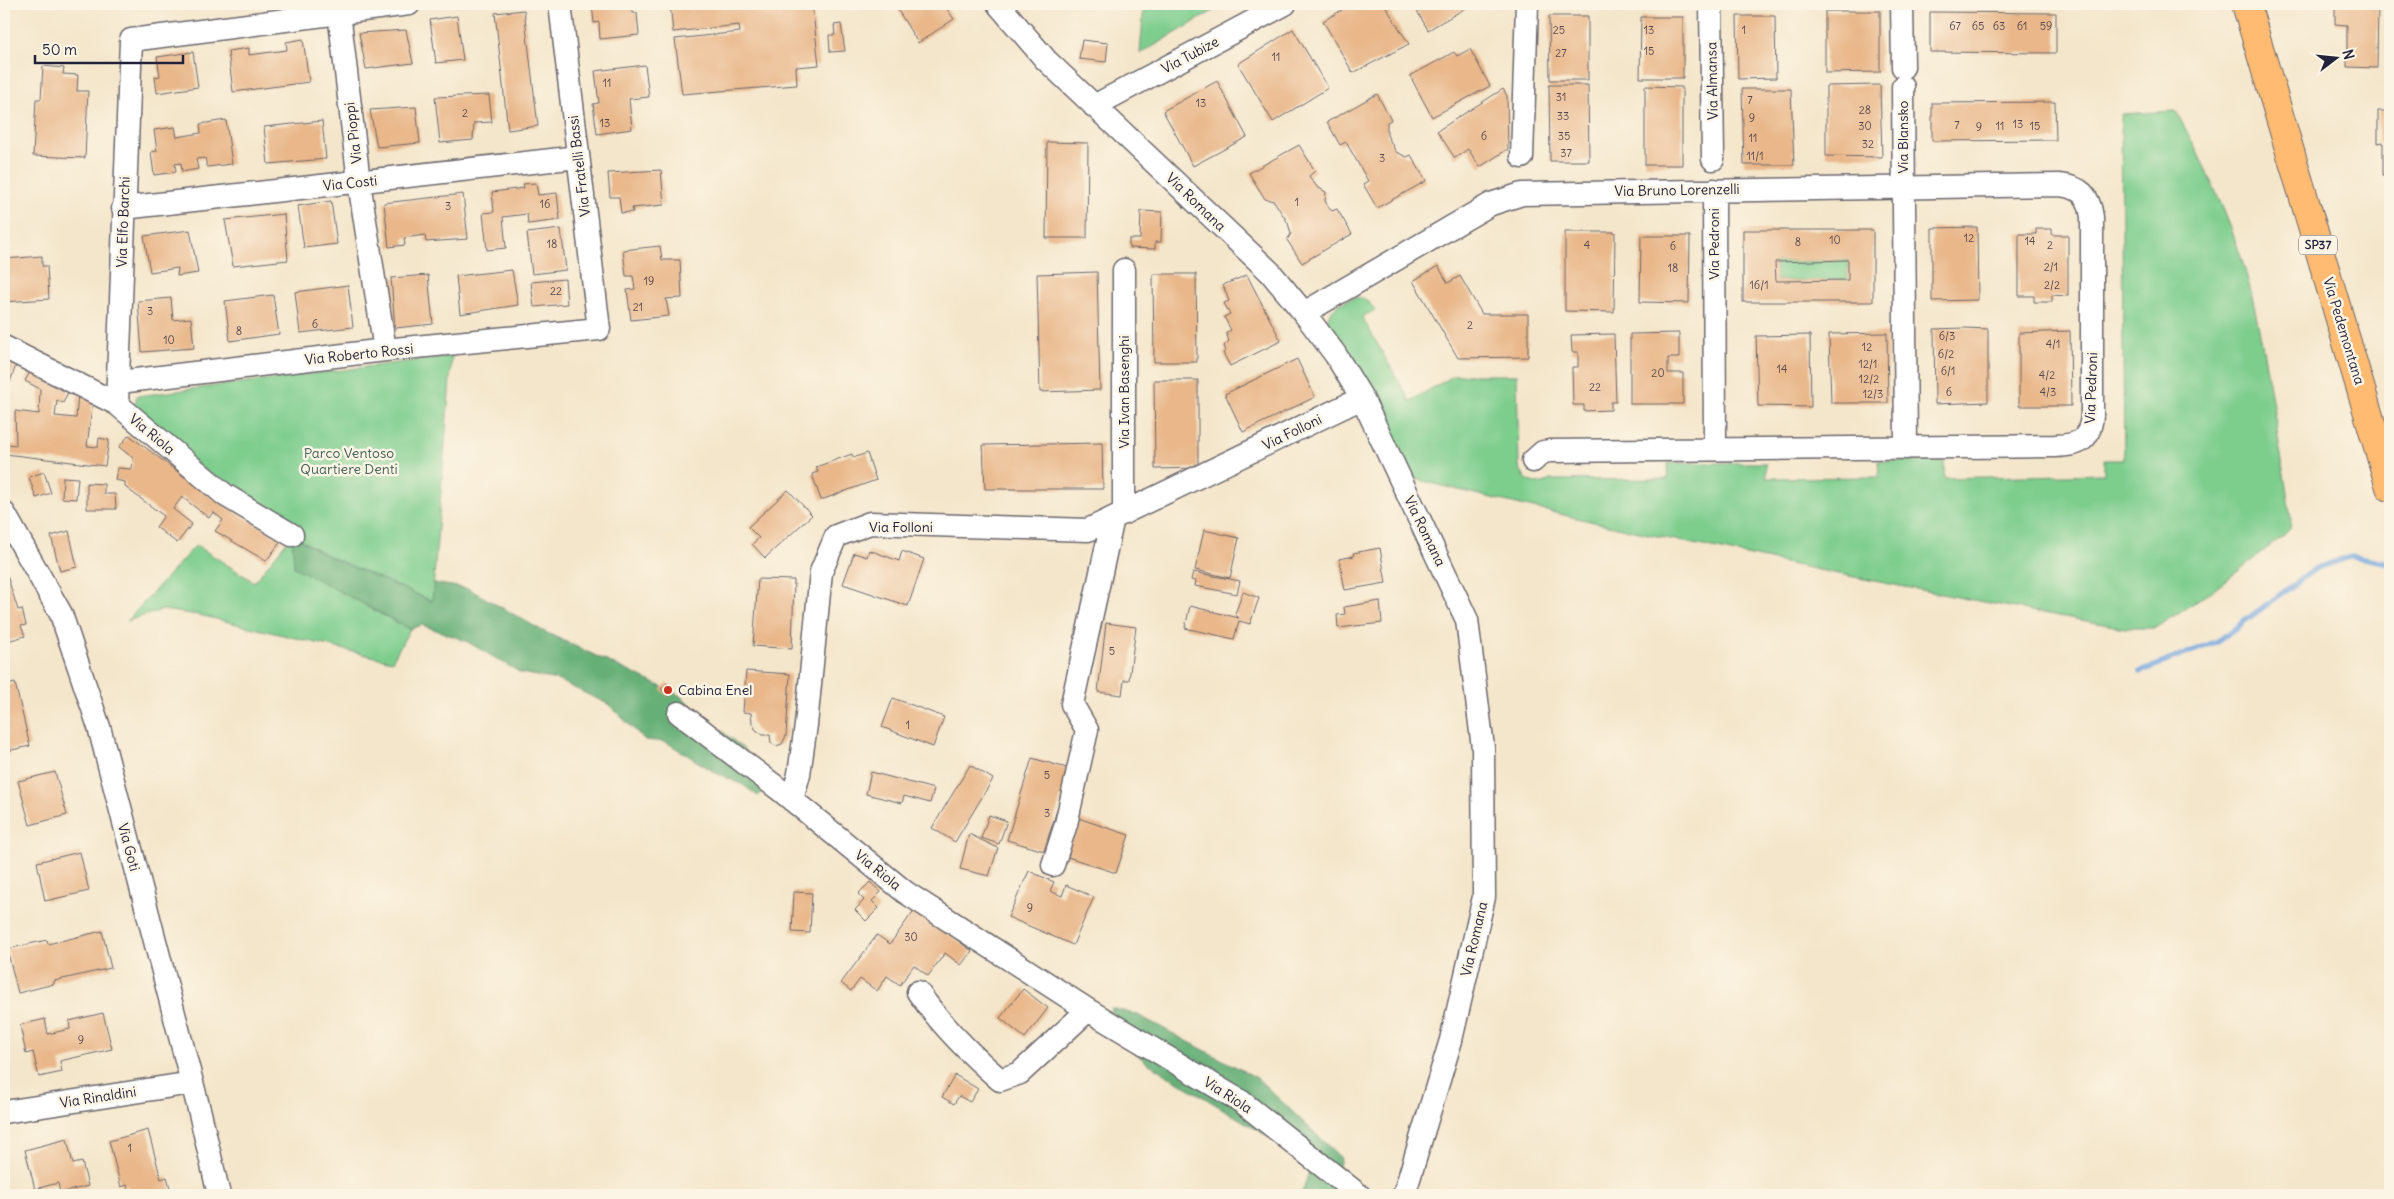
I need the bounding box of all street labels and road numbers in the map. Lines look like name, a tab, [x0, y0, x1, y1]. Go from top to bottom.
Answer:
street label: Via Tubize	[1158, 32, 1222, 78]
street label: Via Almansa	[1702, 42, 1722, 120]
street label: Via Blansko	[1894, 100, 1912, 173]
street label: Via Pioppi	[340, 101, 366, 165]
street label: Via Fratelli Bassi	[564, 114, 594, 218]
street label: Via Romana	[1162, 169, 1230, 235]
street label: Via Costi	[322, 171, 378, 195]
street label: Via Elfo Barchi	[112, 176, 134, 268]
street label: Via Bruno Lorenzelli	[1614, 180, 1740, 200]
street label: Via Pedroni	[1705, 208, 1723, 280]
road number: SP37	[2299, 236, 2337, 254]
street label: Via Pedemontana	[2319, 275, 2369, 387]
street label: Via Ivan Basenghi	[1115, 335, 1133, 449]
street label: Via Roberto Rossi	[304, 339, 414, 369]
street label: Via Pedroni	[2081, 352, 2101, 424]
street label: Via Riola	[125, 410, 179, 458]
street label: Via Folloni	[1259, 410, 1325, 454]
street label: Via Romana	[1400, 493, 1450, 569]
street label: Via Folloni	[869, 518, 933, 536]
street label: Via Goti	[114, 821, 144, 873]
street label: Via Riola	[851, 846, 905, 894]
street label: Via Romana	[1457, 900, 1491, 978]
street label: Via Riola	[1200, 1073, 1256, 1117]
street label: Via Rinaldini	[59, 1082, 137, 1112]

